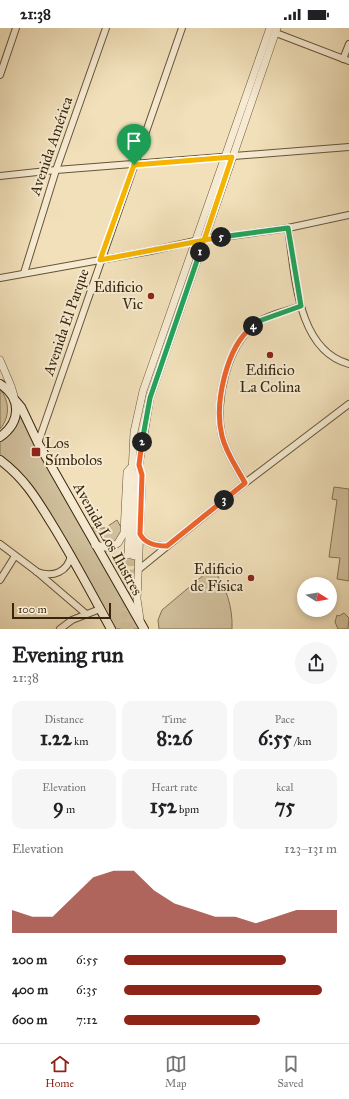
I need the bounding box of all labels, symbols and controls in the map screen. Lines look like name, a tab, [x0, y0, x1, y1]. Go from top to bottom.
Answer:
text: 21:38	[20, 5, 51, 23]
street label: Avenida América	[25, 94, 77, 199]
pin	[117, 124, 151, 165]
icon: arrive	[123, 130, 145, 152]
pin: 5	[211, 227, 231, 247]
text: 5	[218, 230, 224, 243]
pin: 1	[190, 242, 210, 262]
text: 1	[198, 245, 202, 258]
street label: Avenida El Parque	[39, 266, 94, 379]
place label: Edificio Vic	[94, 278, 143, 313]
marker: Edificio Vic	[146, 291, 156, 301]
pin: 4	[243, 316, 263, 336]
text: 4	[250, 319, 256, 332]
marker: Edificio La Colina	[265, 350, 275, 360]
place label: Edificio La Colina	[239, 361, 301, 396]
pin: 2	[132, 432, 152, 452]
place label: Los Símbolos	[45, 434, 102, 469]
text: 2	[139, 435, 145, 448]
marker: Los Símbolos	[30, 446, 42, 458]
street label: Avenida Los Ilustres	[69, 479, 146, 598]
pin: 3	[214, 490, 234, 510]
text: 3	[222, 493, 226, 506]
place label: Edificio de Física	[190, 560, 244, 595]
marker: Edificio de Física	[246, 573, 256, 583]
north arrow	[297, 577, 337, 617]
map controls	[297, 577, 337, 617]
scale bar	[12, 601, 111, 620]
text: 100 m	[18, 603, 47, 616]
text: Evening run	[12, 641, 124, 668]
button: share	[295, 642, 337, 684]
text: 21:38	[12, 670, 39, 686]
text: Distance	[44, 713, 84, 726]
text: Time	[162, 713, 187, 726]
text: Pace	[275, 713, 295, 726]
text: 1.22	[40, 726, 72, 750]
text: 8:26	[157, 726, 192, 750]
text: 6:55	[258, 726, 292, 750]
text: km	[72, 735, 88, 748]
text: /km	[292, 735, 312, 748]
text: Elevation	[42, 781, 86, 794]
text: Heart rate	[151, 781, 198, 794]
text: kcal	[276, 781, 293, 794]
text: 9	[53, 794, 64, 818]
text: 152	[150, 794, 177, 818]
text: 75	[275, 794, 295, 818]
text: m	[64, 803, 75, 816]
text: bpm	[177, 803, 199, 816]
text: Elevation	[12, 841, 64, 857]
text: 123–131 m	[284, 841, 337, 857]
text: 200 m	[12, 952, 47, 968]
text: 6:55	[76, 952, 98, 968]
text: 400 m	[12, 982, 48, 998]
text: 6:35	[76, 982, 97, 998]
text: 600 m	[12, 1012, 48, 1028]
text: 7:12	[76, 1012, 98, 1028]
tab: Home	[45, 1053, 74, 1090]
tab: Map	[165, 1053, 187, 1090]
tab: Saved	[278, 1053, 304, 1090]

